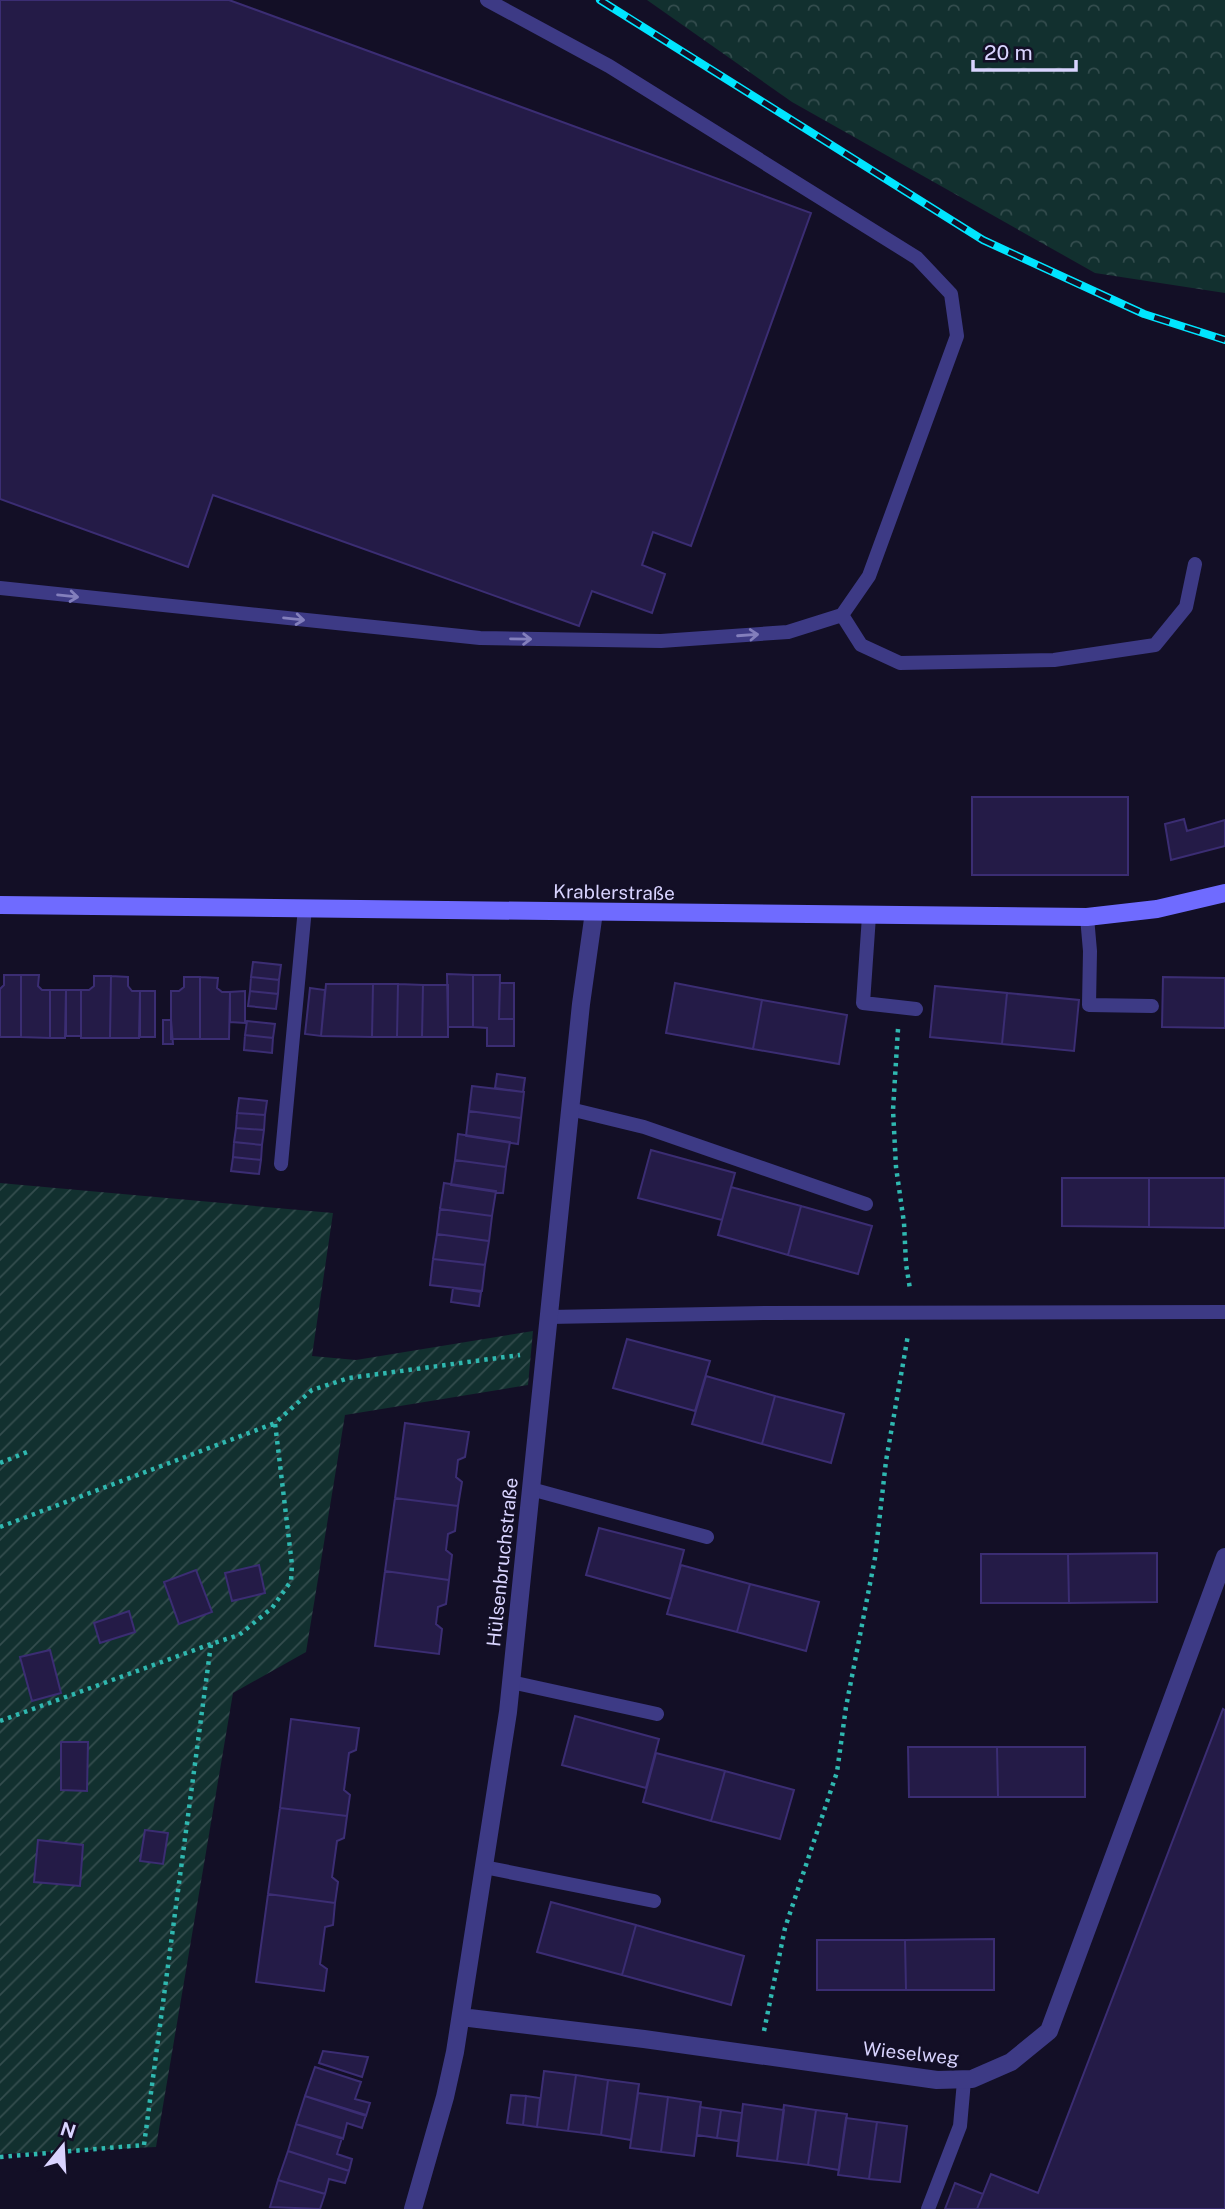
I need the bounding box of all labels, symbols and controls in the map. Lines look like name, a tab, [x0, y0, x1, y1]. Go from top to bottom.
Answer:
scale bar	[973, 28, 1076, 72]
text: 20 m	[984, 40, 1033, 65]
one-way arrow	[56, 589, 79, 602]
one-way arrow	[282, 613, 305, 626]
one-way arrow	[736, 628, 759, 641]
one-way arrow	[509, 632, 532, 646]
street label: Krablerstraße	[553, 880, 675, 904]
street label: Hülsenbruchstraße	[482, 1476, 522, 1648]
street label: Wieselweg	[862, 2037, 960, 2069]
north arrow	[28, 2111, 98, 2181]
text: N	[58, 2117, 79, 2143]

